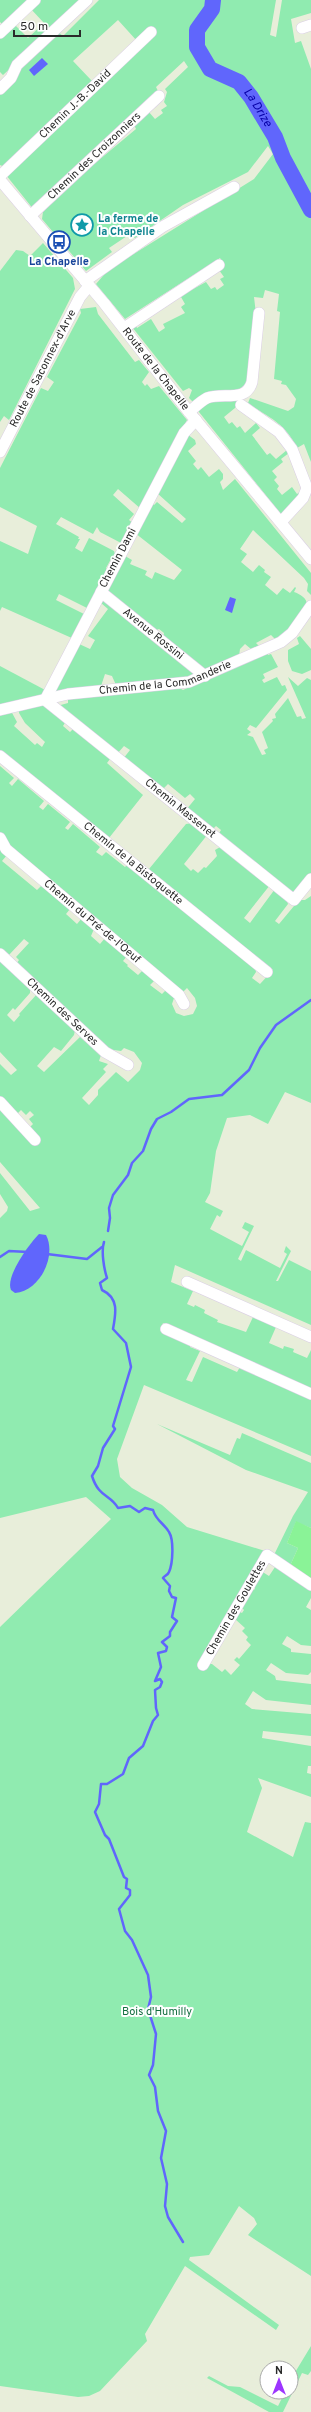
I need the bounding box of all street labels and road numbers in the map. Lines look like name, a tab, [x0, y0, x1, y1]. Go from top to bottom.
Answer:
street label: Chemin J.-B.-David	[36, 67, 114, 142]
street label: Chemin des Croizonniers	[45, 109, 144, 203]
street label: Route de Saconnex-d'Arve	[7, 307, 79, 430]
street label: Route de la Chapelle	[119, 325, 192, 413]
street label: Chemin Dami	[96, 526, 140, 590]
street label: Avenue Rossini	[120, 605, 187, 663]
street label: Chemin de la Commanderie	[98, 657, 234, 698]
street label: Chemin Massenet	[142, 776, 219, 841]
street label: Chemin de la Bistoquette	[80, 819, 186, 908]
street label: Chemin du Pré-de-l'Oeuf	[41, 877, 143, 967]
street label: Chemin des Serves	[23, 975, 101, 1049]
street label: Chemin des Goulettes	[203, 1558, 269, 1658]

